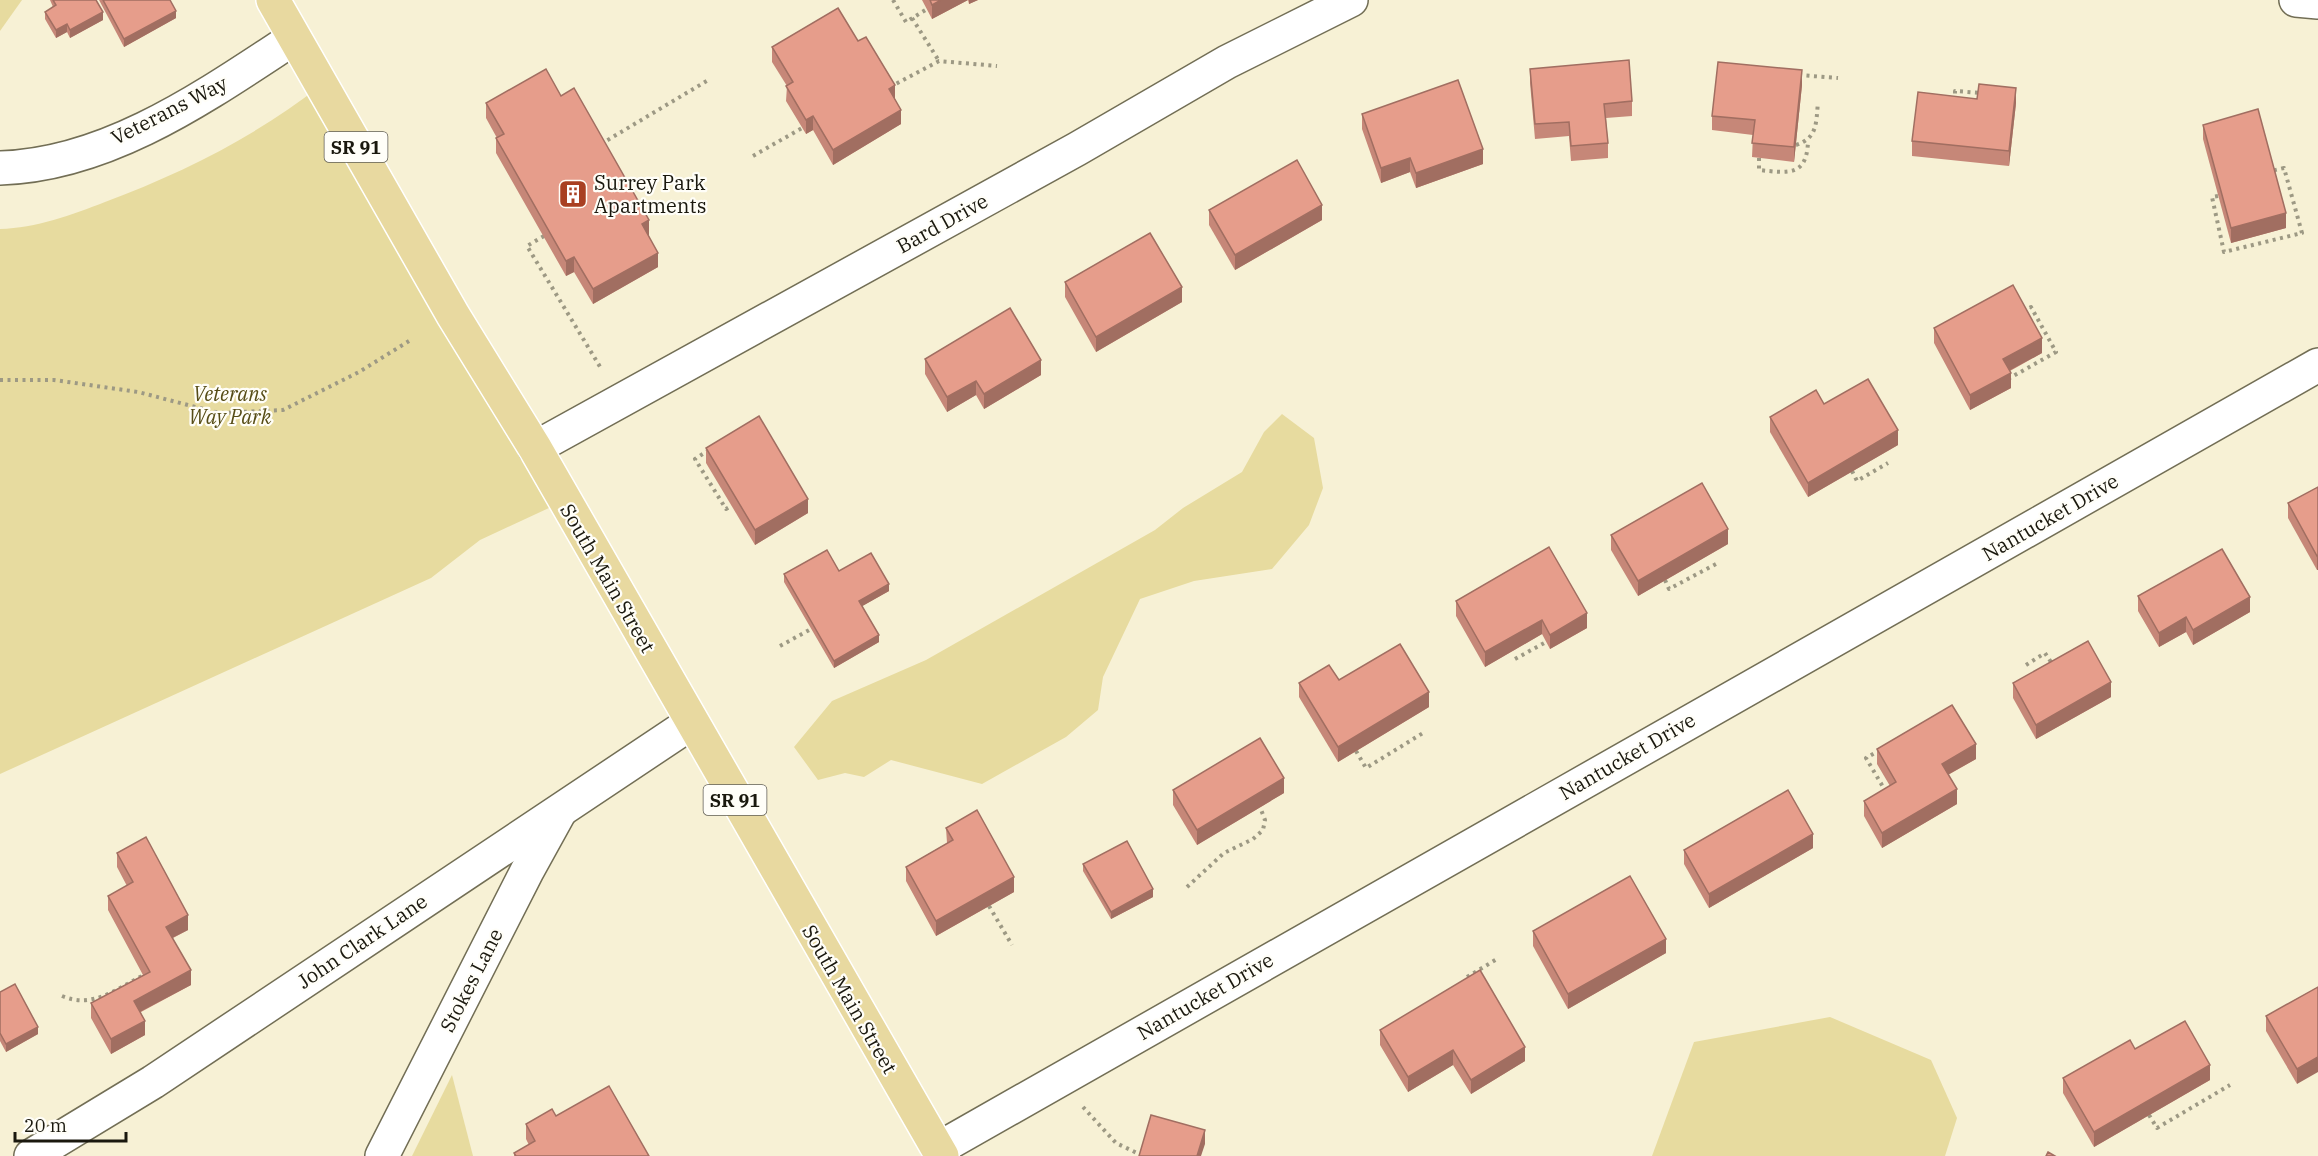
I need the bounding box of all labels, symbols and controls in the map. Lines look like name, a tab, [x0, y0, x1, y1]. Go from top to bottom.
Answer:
street label: Veterans Way	[106, 69, 232, 151]
road number: SR 91	[324, 132, 388, 162]
place label: Surrey Park Apartments	[594, 169, 706, 219]
building icon: Surrey Park Apartments	[557, 178, 589, 210]
street label: Bard Drive	[892, 187, 992, 259]
park label: Veterans Way Park	[189, 380, 272, 430]
street label: Nantucket Drive	[1977, 467, 2123, 567]
street label: South Main Street	[554, 499, 662, 657]
street label: Nantucket Drive	[1554, 706, 1700, 806]
road number: SR 91	[704, 785, 766, 815]
street label: John Clark Lane	[292, 887, 432, 995]
street label: South Main Street	[796, 920, 904, 1078]
street label: Stokes Lane	[433, 924, 509, 1036]
street label: Nantucket Drive	[1132, 946, 1278, 1046]
scale bar	[15, 1105, 126, 1143]
text: 20 m	[24, 1114, 67, 1137]

